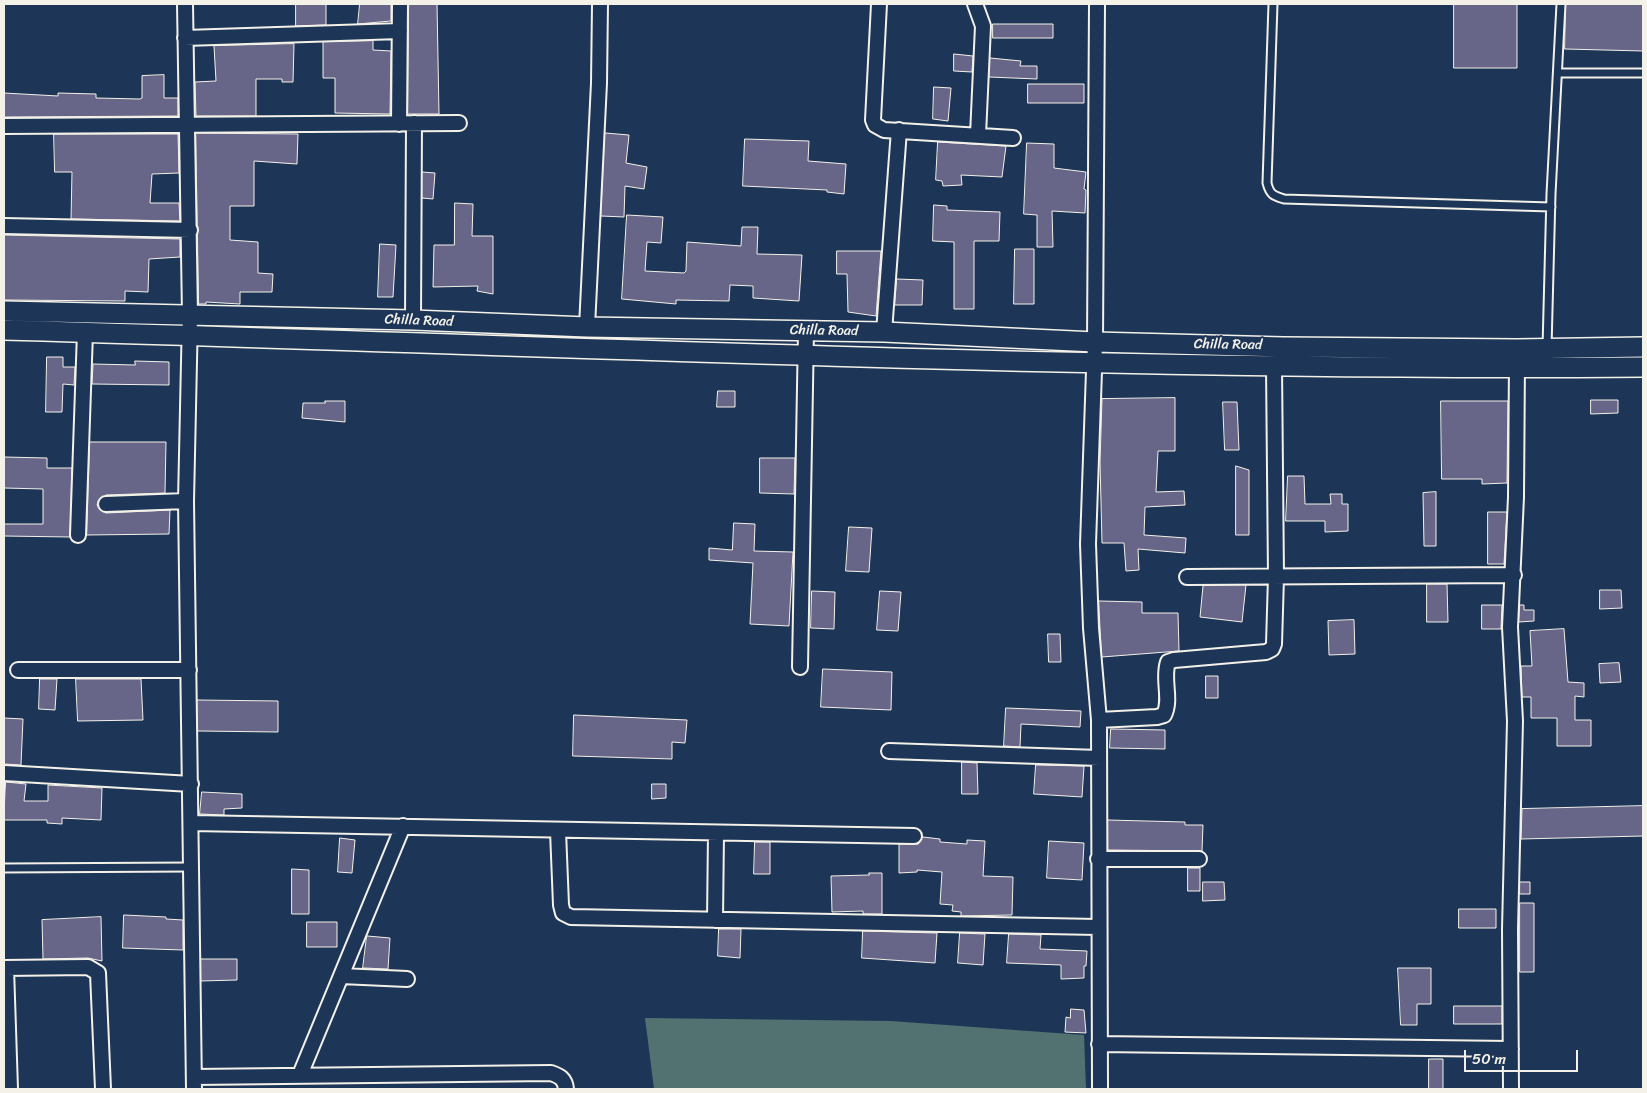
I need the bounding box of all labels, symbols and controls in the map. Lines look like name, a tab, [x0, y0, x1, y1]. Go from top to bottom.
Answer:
street label: Chilla Road	[384, 311, 454, 331]
street label: Chilla Road	[790, 322, 858, 340]
street label: Chilla Road	[1194, 336, 1262, 354]
scale bar	[1467, 1040, 1581, 1072]
text: 50 m	[1472, 1046, 1506, 1072]

